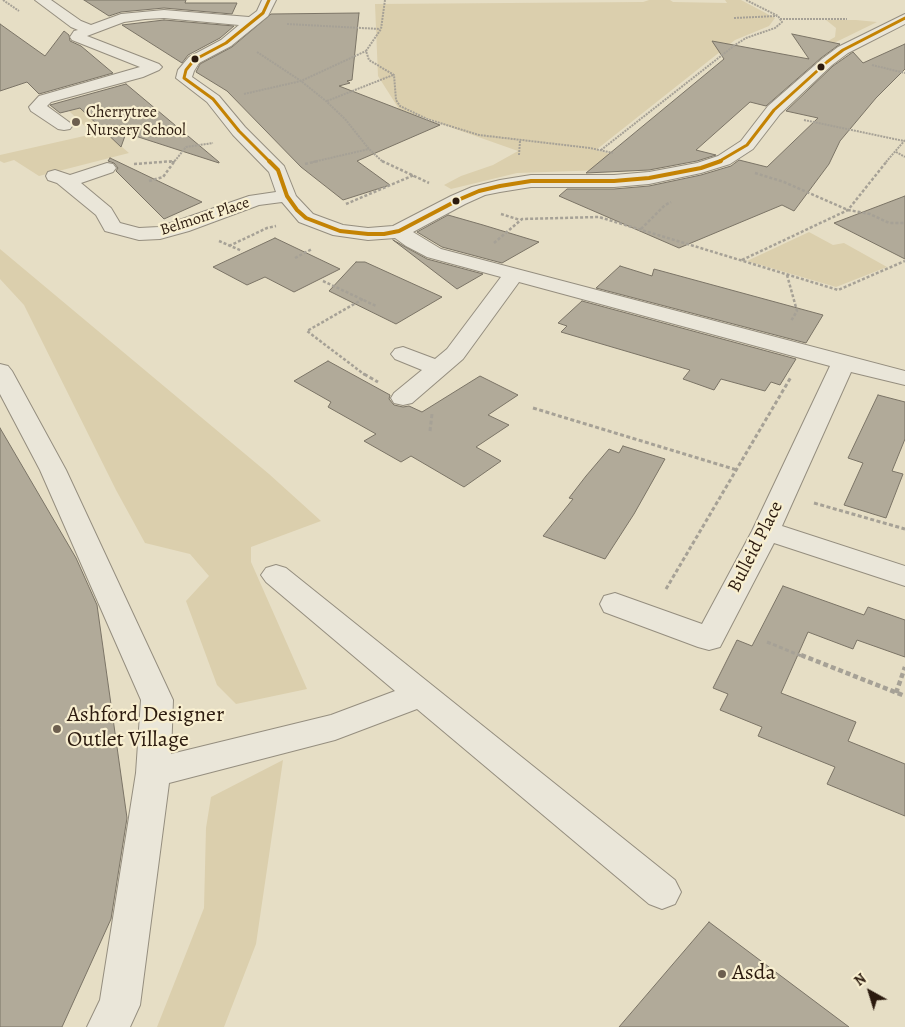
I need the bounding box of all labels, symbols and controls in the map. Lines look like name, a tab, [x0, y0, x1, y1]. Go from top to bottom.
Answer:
unlabelled marker	[190, 54, 200, 64]
unlabelled marker	[816, 62, 826, 72]
place label: Cherrytree Nursery School	[86, 103, 186, 141]
marker: Cherrytree Nursery School	[70, 116, 82, 128]
street label: Belmont Place	[158, 194, 252, 240]
unlabelled marker	[451, 196, 461, 206]
street label: Bulleid Place	[723, 498, 789, 596]
place label: Ashford Designer Outlet Village	[67, 703, 224, 754]
marker: Ashford Designer Outlet Village	[51, 723, 63, 735]
place label: Asda	[732, 961, 776, 987]
north arrow	[845, 967, 895, 1017]
marker: Asda	[716, 968, 728, 980]
text: N	[850, 969, 870, 991]

